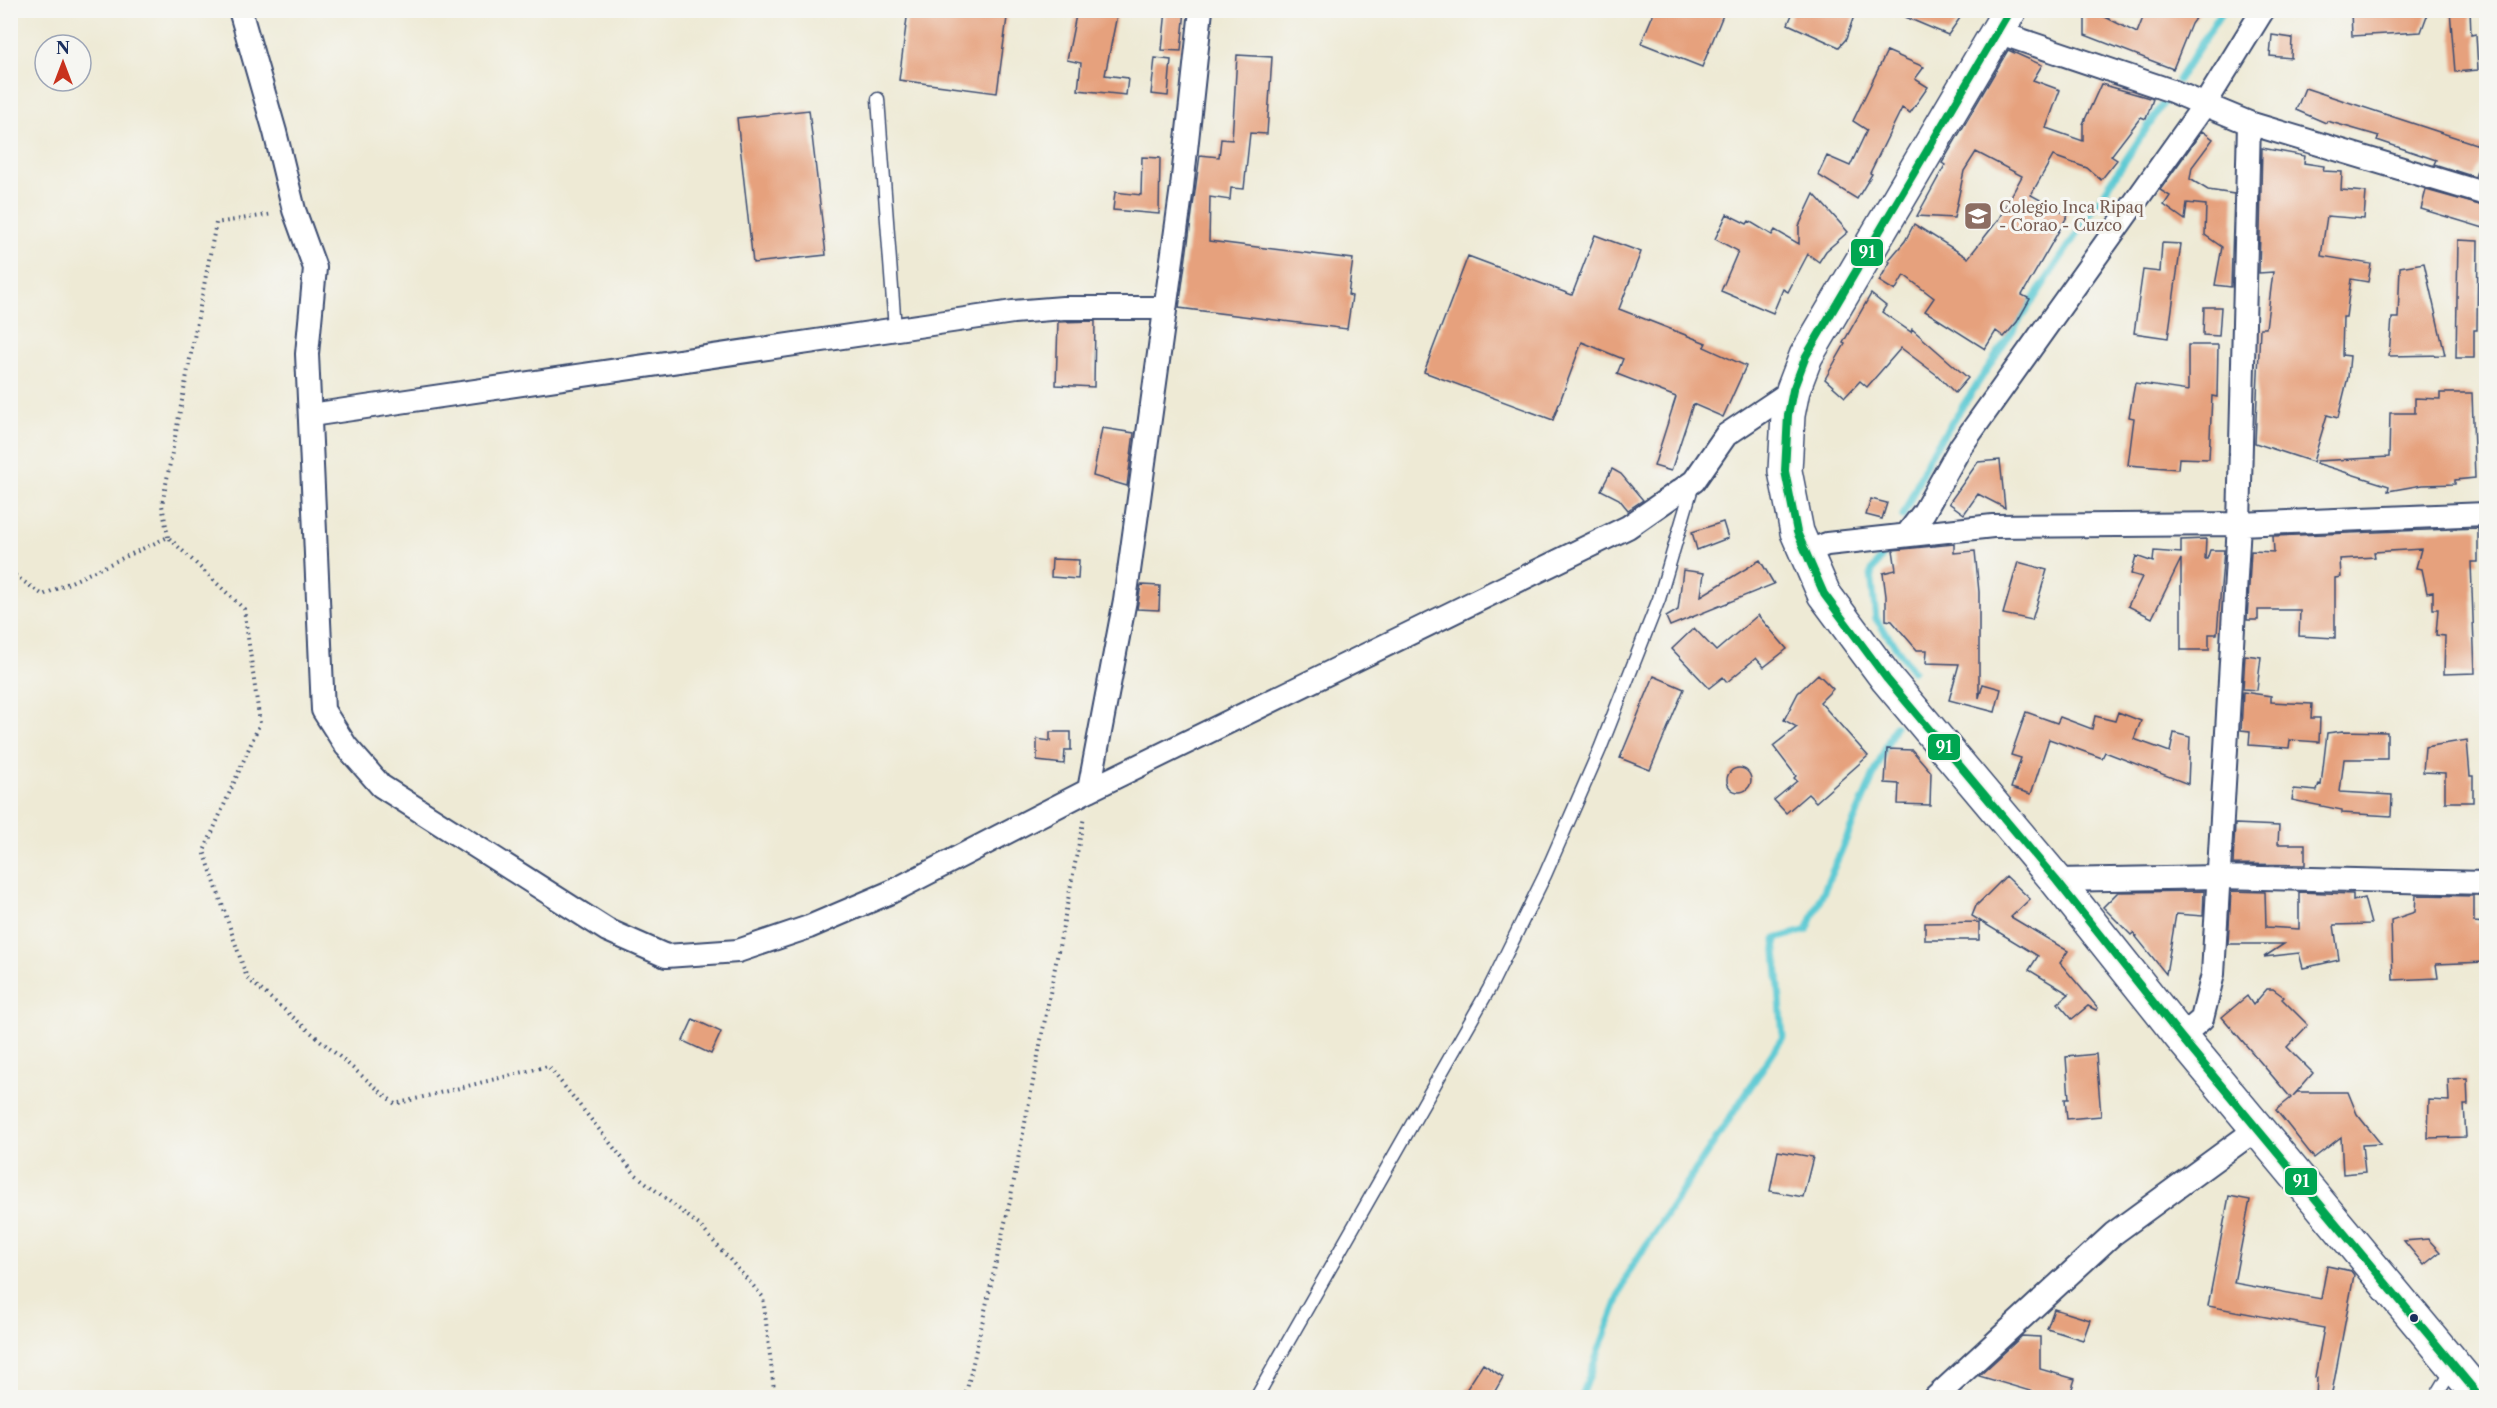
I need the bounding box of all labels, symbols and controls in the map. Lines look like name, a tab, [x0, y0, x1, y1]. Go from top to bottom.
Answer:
north arrow	[33, 33, 93, 93]
text: N	[56, 38, 70, 58]
place label: Colegio Inca Ripaq - Corao - Cuzco	[1999, 197, 2144, 235]
school or university icon: Colegio Inca Ripaq - Corao - Cuzco	[1962, 200, 1994, 232]
line badge: 91	[1850, 238, 1884, 267]
text: 91	[1859, 242, 1876, 262]
line badge: 91	[1927, 733, 1961, 761]
text: 91	[1936, 737, 1953, 757]
line badge: 91	[2284, 1167, 2318, 1196]
text: 91	[2293, 1171, 2310, 1191]
unlabelled marker	[2408, 1312, 2420, 1324]

